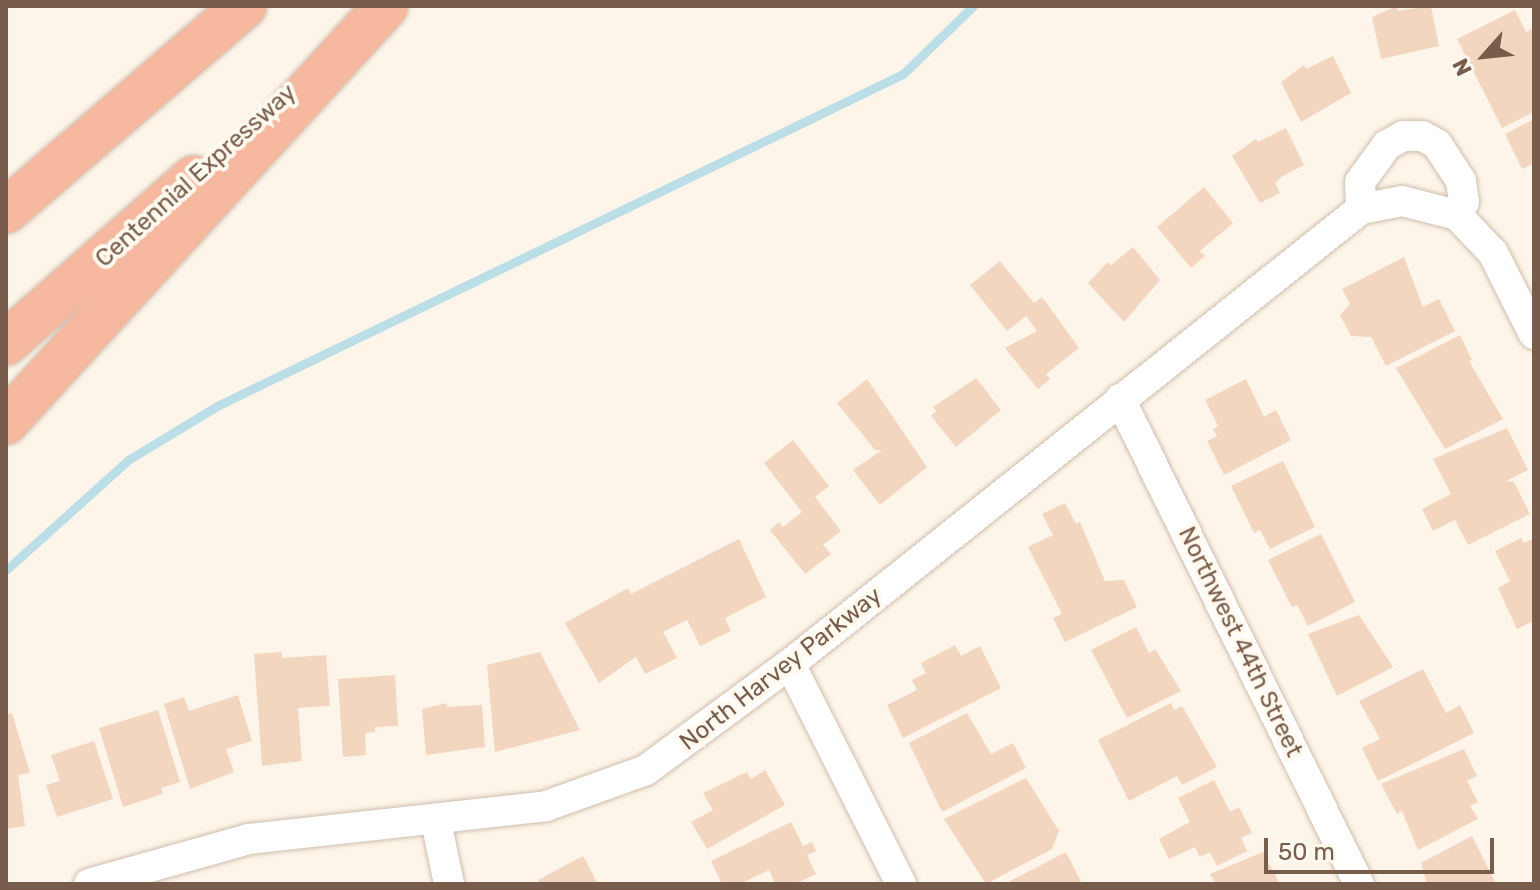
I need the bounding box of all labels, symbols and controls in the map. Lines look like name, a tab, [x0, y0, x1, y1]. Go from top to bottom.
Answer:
north arrow	[1444, 16, 1524, 96]
text: N	[1447, 54, 1478, 80]
street label: Centennial Expressway	[90, 78, 302, 274]
street label: Northwest 44th Street	[1172, 522, 1308, 762]
street label: North Harvey Parkway	[674, 581, 888, 757]
scale bar	[1268, 822, 1498, 872]
text: 50 m	[1278, 838, 1335, 866]

